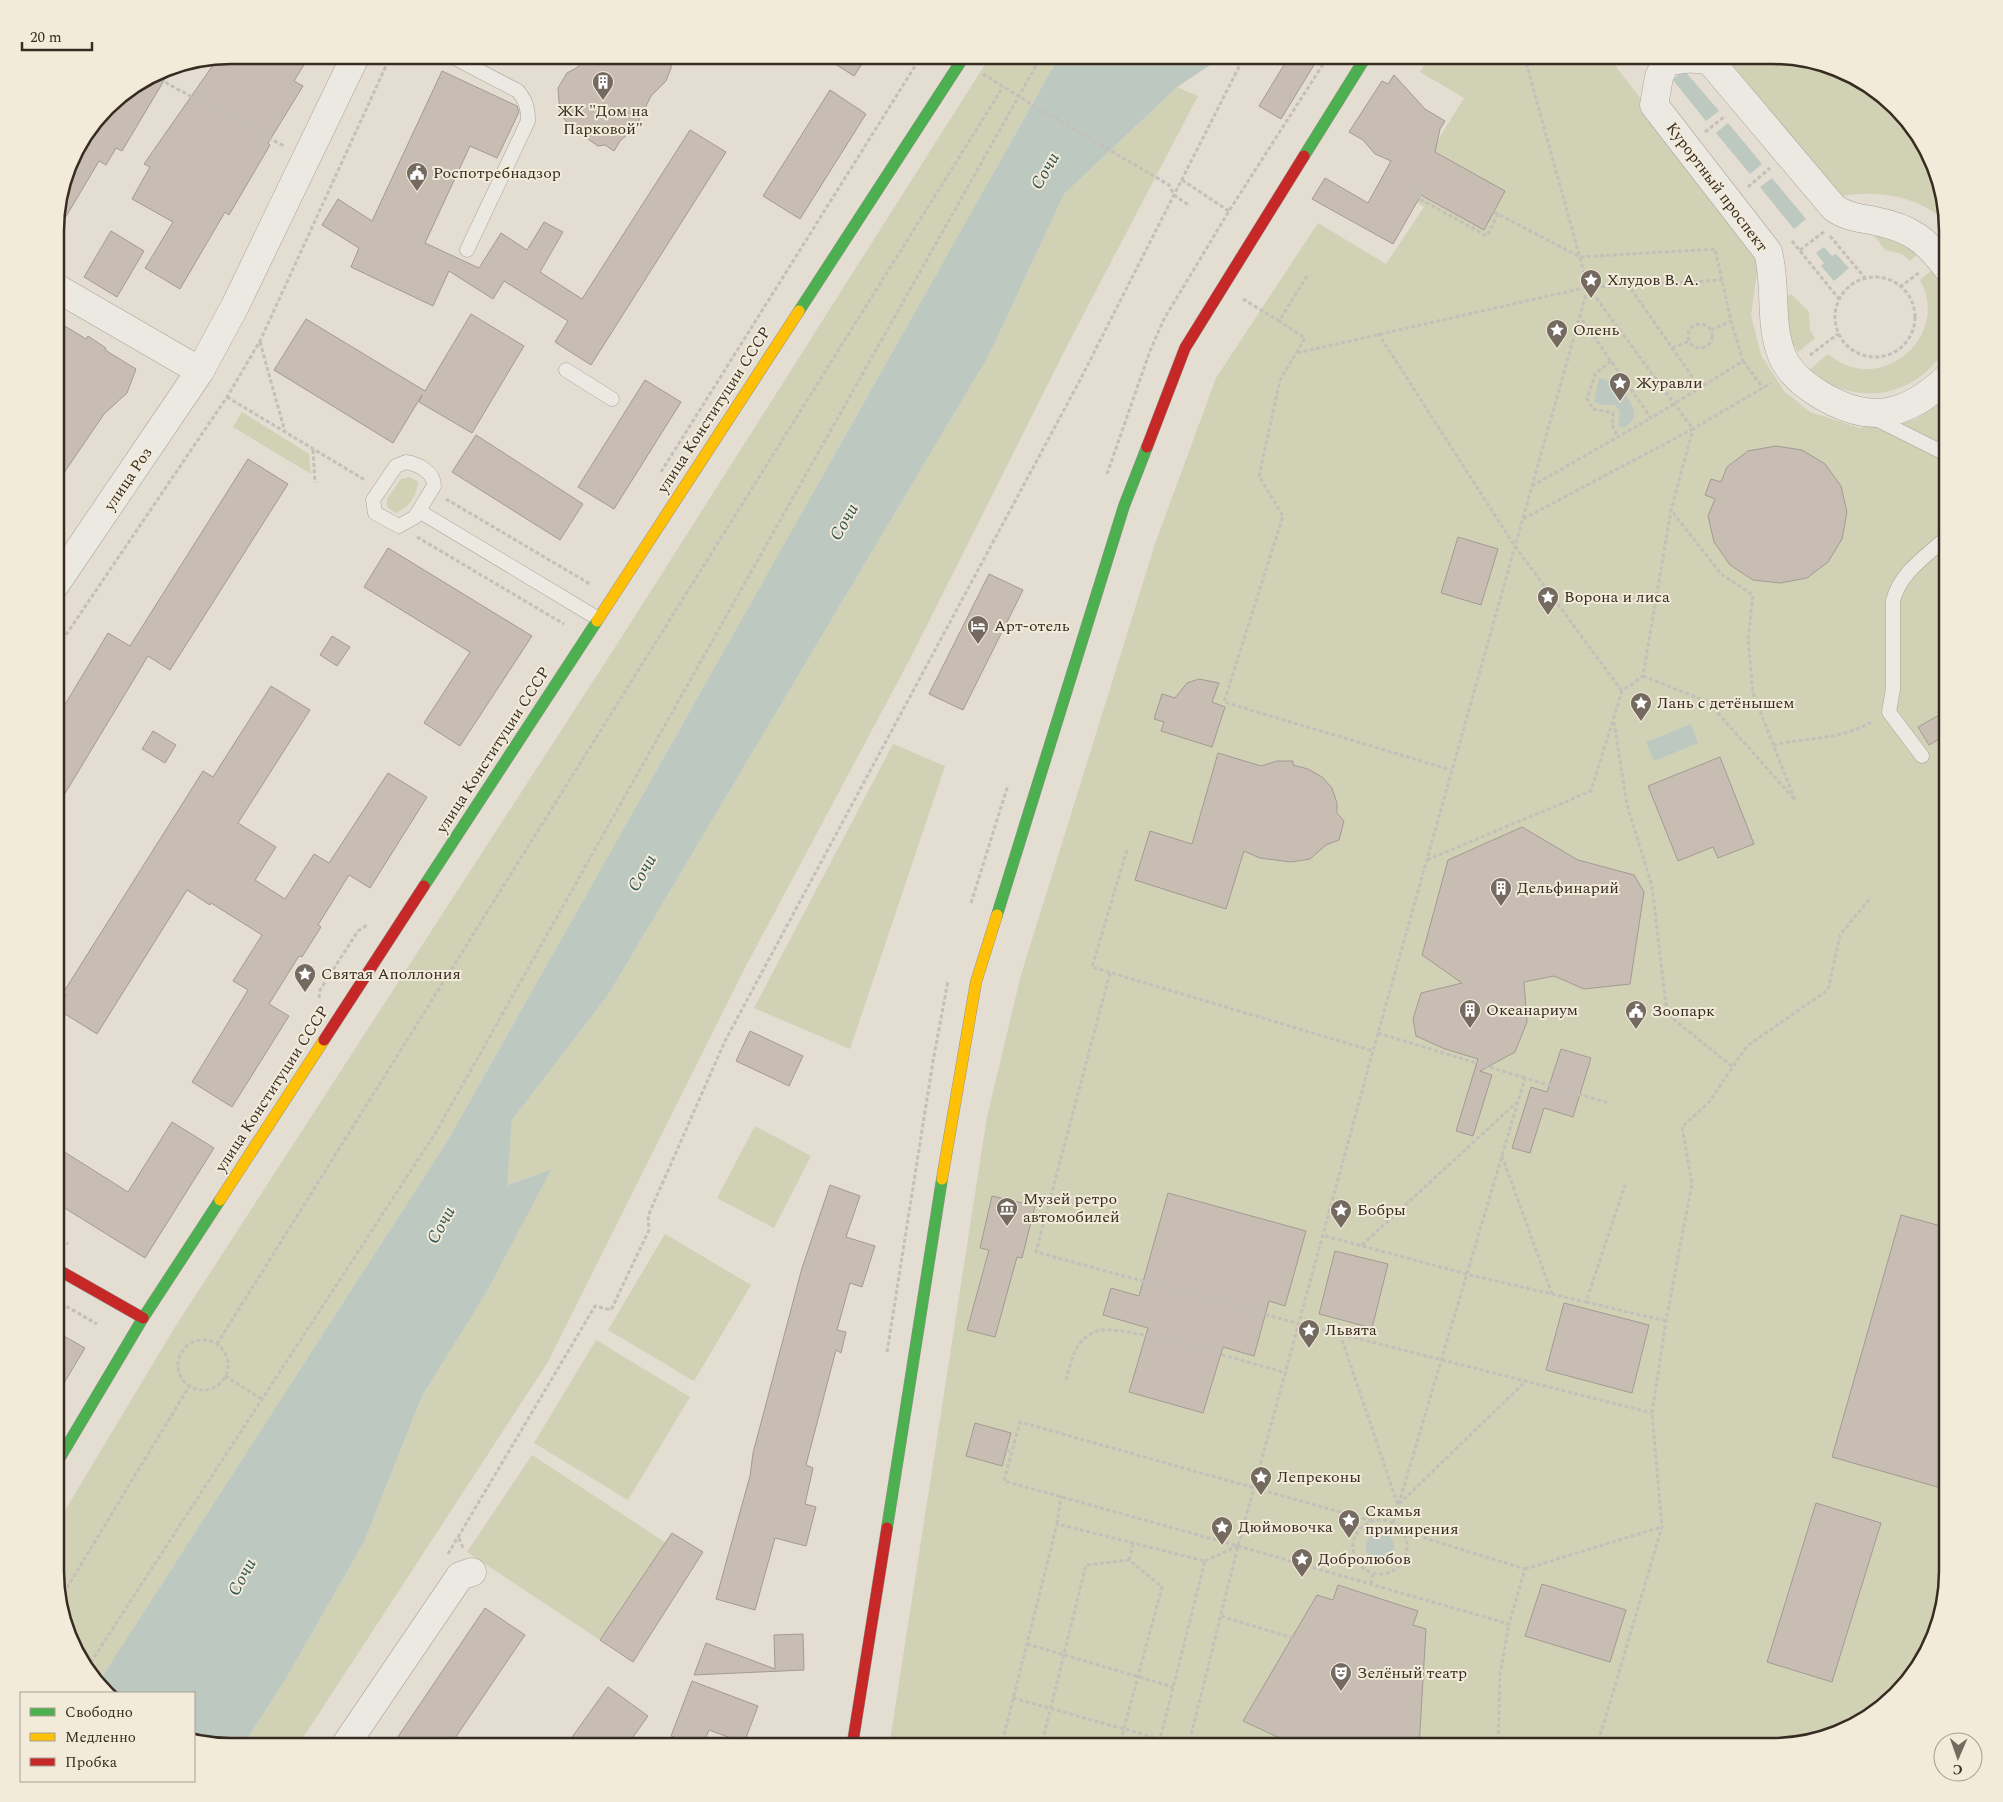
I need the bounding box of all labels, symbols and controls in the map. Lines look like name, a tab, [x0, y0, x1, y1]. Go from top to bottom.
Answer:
scale bar	[22, 20, 92, 52]
text: 20 m	[30, 26, 62, 49]
building icon: ЖК "Дом на Парковой"	[591, 70, 615, 101]
place label: ЖК "Дом на Парковой"	[557, 99, 649, 141]
street label: Курортный проспект	[1660, 117, 1774, 257]
water label: Сочи	[1023, 147, 1067, 195]
public building icon: Роспотребнадзор	[405, 161, 429, 192]
place label: Роспотребнадзор	[433, 161, 561, 185]
place icon: Хлудов В. А.	[1579, 268, 1603, 299]
place label: Хлудов В. А.	[1607, 268, 1699, 292]
place icon: Олень	[1545, 318, 1569, 349]
place label: Олень	[1573, 318, 1620, 342]
street label: улица Конституции СССР	[650, 322, 777, 499]
place icon: Журавли	[1608, 371, 1632, 402]
place label: Журавли	[1636, 371, 1703, 395]
street label: улица Роз	[97, 442, 158, 517]
water label: Сочи	[822, 498, 866, 546]
place icon: Ворона и лиса	[1536, 585, 1560, 616]
place label: Ворона и лиса	[1564, 585, 1670, 609]
hotel icon: Арт-отель	[966, 614, 990, 645]
place label: Арт-отель	[994, 614, 1070, 638]
street label: улица Конституции СССР	[429, 662, 556, 839]
place icon: Лань с детёнышем	[1629, 691, 1653, 722]
place label: Лань с детёнышем	[1657, 691, 1795, 715]
water label: Сочи	[620, 849, 664, 897]
building icon: Дельфинарий	[1489, 876, 1513, 907]
place label: Дельфинарий	[1517, 876, 1619, 900]
place icon: Святая Аполлония	[293, 962, 317, 993]
place label: Святая Аполлония	[321, 962, 461, 986]
building icon: Океанариум	[1458, 998, 1482, 1029]
place label: Океанариум	[1486, 998, 1578, 1022]
public building icon: Зоопарк	[1624, 999, 1648, 1030]
place label: Зоопарк	[1652, 999, 1715, 1023]
street label: улица Конституции СССР	[208, 1001, 335, 1178]
place label: Музей ретро автомобилей	[1023, 1187, 1120, 1229]
museum icon: Музей ретро автомобилей	[995, 1196, 1019, 1227]
place icon: Бобры	[1329, 1198, 1353, 1229]
place label: Бобры	[1357, 1198, 1406, 1222]
water label: Сочи	[420, 1201, 463, 1249]
place icon: Львята	[1297, 1318, 1321, 1349]
place label: Львята	[1325, 1318, 1377, 1342]
place icon: Лепреконы	[1249, 1465, 1273, 1496]
place label: Лепреконы	[1277, 1465, 1361, 1489]
place label: Скамья примирения	[1365, 1499, 1459, 1541]
place icon: Скамья примирения	[1337, 1508, 1361, 1539]
place icon: Дюймовочка	[1210, 1515, 1234, 1546]
place label: Дюймовочка	[1238, 1515, 1333, 1539]
place icon: Добролюбов	[1290, 1547, 1314, 1578]
place label: Добролюбов	[1318, 1547, 1411, 1571]
water label: Сочи	[221, 1553, 264, 1601]
theatre icon: Зелёный театр	[1329, 1661, 1353, 1692]
place label: Зелёный театр	[1357, 1661, 1467, 1685]
legend	[20, 1692, 195, 1782]
text: Свободно	[65, 1701, 133, 1724]
text: Медленно	[65, 1726, 136, 1749]
north arrow	[1933, 1732, 1983, 1782]
text: Пробка	[65, 1751, 118, 1774]
text: С	[1952, 1759, 1963, 1780]

